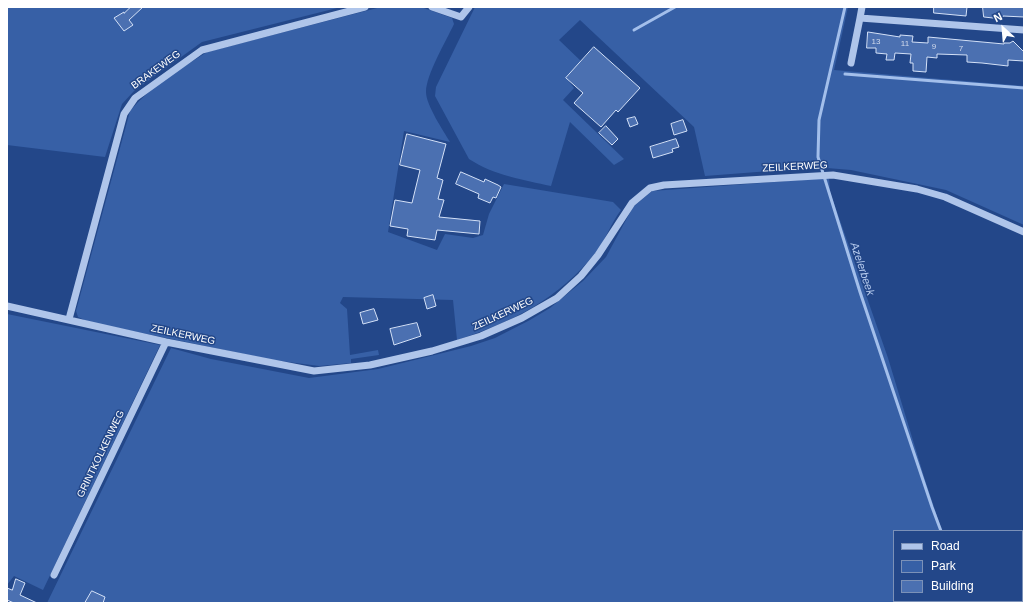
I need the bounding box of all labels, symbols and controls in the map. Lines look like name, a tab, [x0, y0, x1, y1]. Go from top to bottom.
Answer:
north arrow	[983, 8, 1023, 48]
text: N	[992, 10, 1004, 24]
house number: 13	[872, 37, 880, 47]
house number: 11	[901, 39, 909, 49]
house number: 9	[932, 42, 936, 52]
house number: 7	[959, 44, 963, 54]
street label: BRAKEWEG	[129, 48, 183, 92]
street label: ZEILKERWEG	[762, 159, 828, 175]
water label: Azelerbeek	[847, 241, 877, 297]
street label: ZEILKERWEG	[471, 295, 535, 333]
street label: ZEILKERWEG	[150, 322, 216, 348]
street label: GRINTKOLKENWEG	[75, 408, 127, 500]
legend	[893, 530, 1023, 602]
text: Road	[931, 539, 960, 553]
text: Park	[931, 559, 956, 573]
text: Building	[931, 579, 974, 593]

